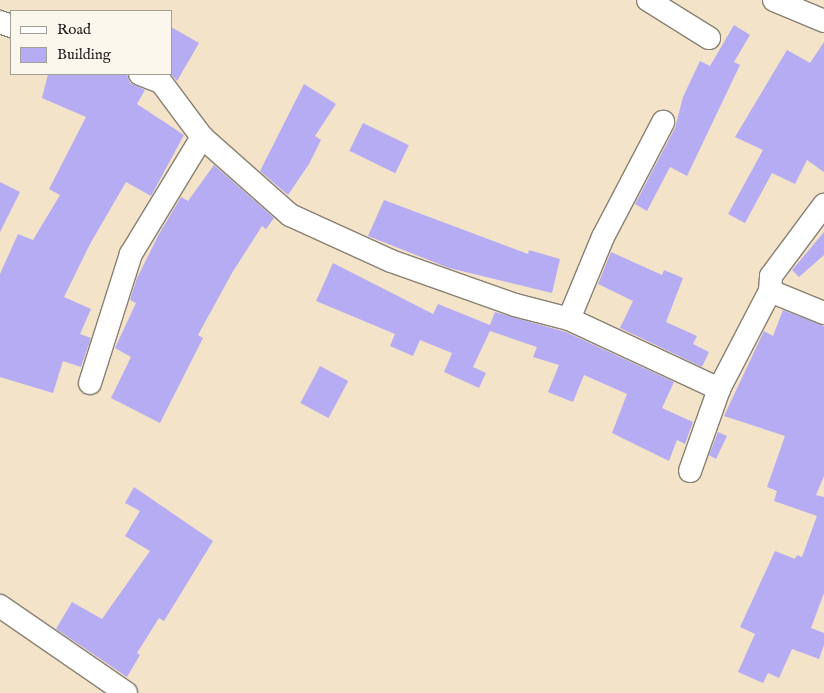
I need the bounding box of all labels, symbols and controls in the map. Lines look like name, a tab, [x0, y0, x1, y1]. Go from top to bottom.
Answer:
legend	[10, 10, 172, 75]
text: Road	[57, 20, 91, 39]
text: Building	[57, 45, 111, 64]

